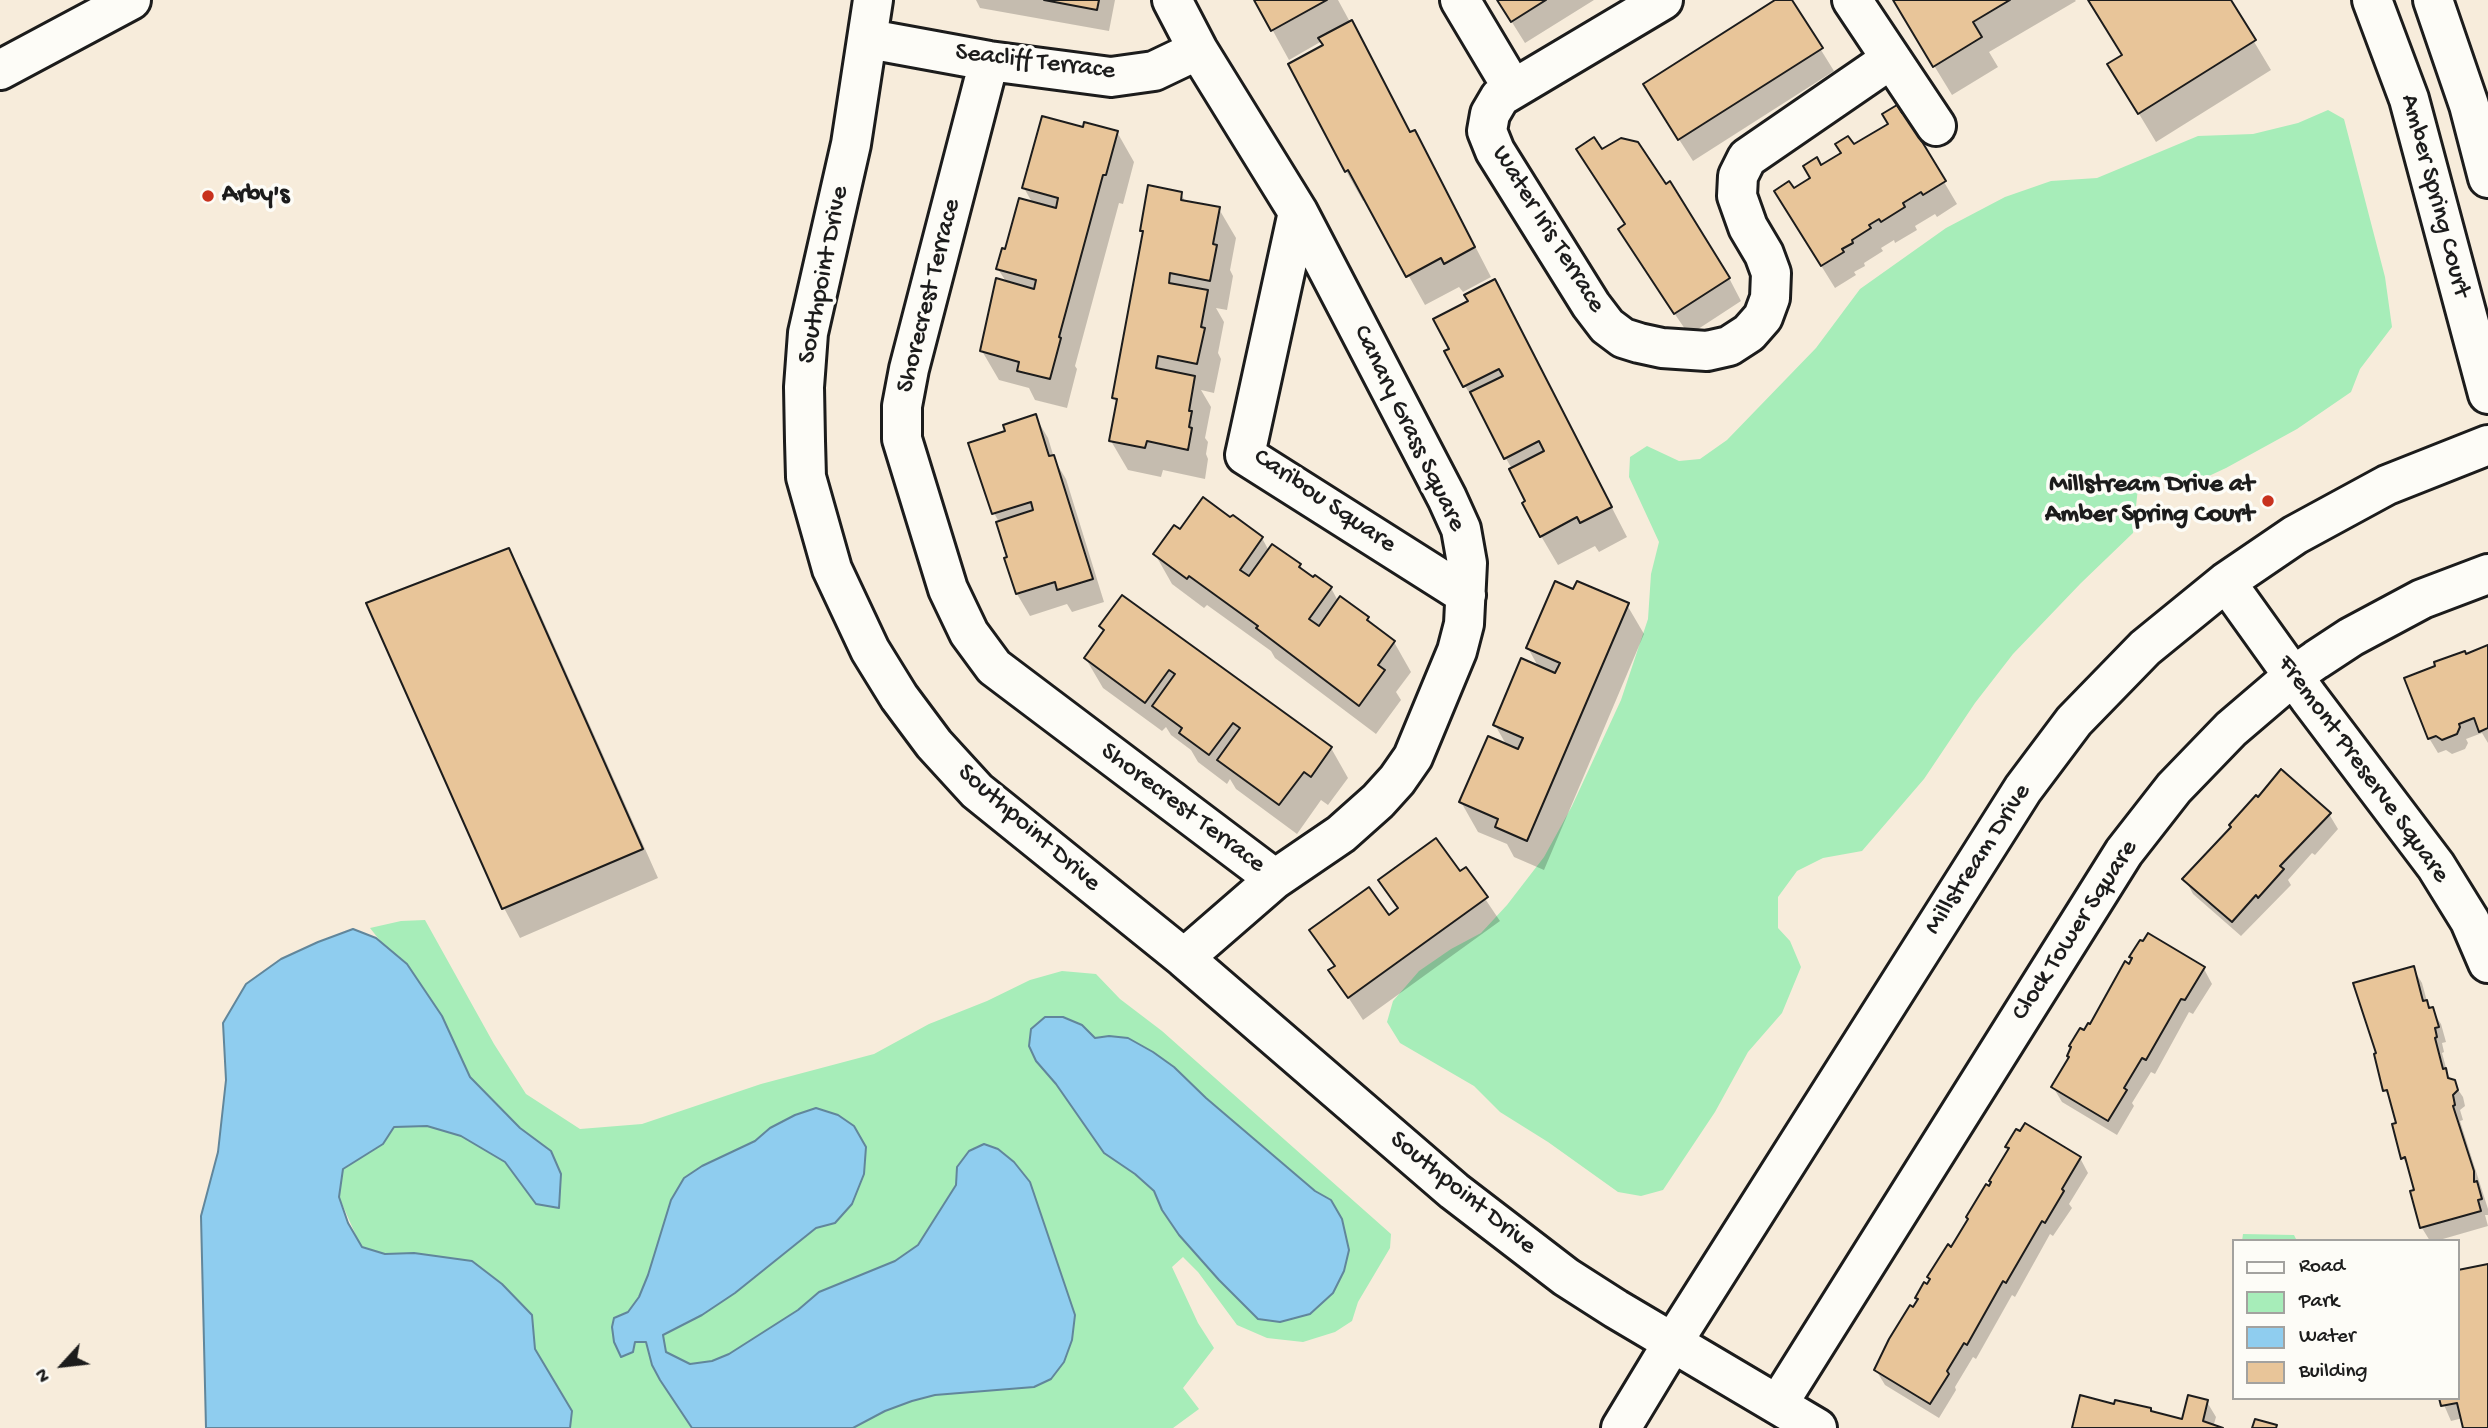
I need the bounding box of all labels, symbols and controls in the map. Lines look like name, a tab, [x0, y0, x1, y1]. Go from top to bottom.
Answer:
street label: Seacliff Terrace	[953, 38, 1117, 88]
street label: Amber Spring Court	[2392, 91, 2476, 301]
street label: Water Iris Terrace	[1483, 141, 1611, 319]
place label: Arby's	[222, 180, 289, 212]
street label: Southpoint Drive	[793, 184, 857, 366]
marker: Arby's	[200, 188, 216, 204]
street label: Shorecrest Terrace	[891, 196, 969, 396]
street label: Canary Grass Square	[1345, 321, 1471, 537]
street label: Caribou Square	[1247, 443, 1401, 561]
place label: Millstream Drive at Amber Spring Court	[2045, 470, 2254, 532]
marker: Millstream Drive at Amber Spring Court	[2260, 493, 2276, 509]
street label: Fremont Preserve Square	[2269, 650, 2455, 890]
street label: Shorecrest Terrace	[1093, 737, 1271, 881]
street label: Southpoint Drive	[950, 758, 1106, 900]
street label: Millstream Drive	[1919, 779, 2039, 941]
street label: Clock Tower Square	[2006, 835, 2146, 1027]
street label: Southpoint Drive	[1382, 1125, 1542, 1263]
legend	[2232, 1239, 2460, 1400]
text: Road	[2299, 1255, 2345, 1280]
text: Park	[2299, 1290, 2339, 1315]
text: Water	[2299, 1325, 2355, 1350]
north arrow	[28, 1330, 98, 1400]
text: Building	[2299, 1360, 2368, 1385]
text: N	[31, 1364, 57, 1386]

